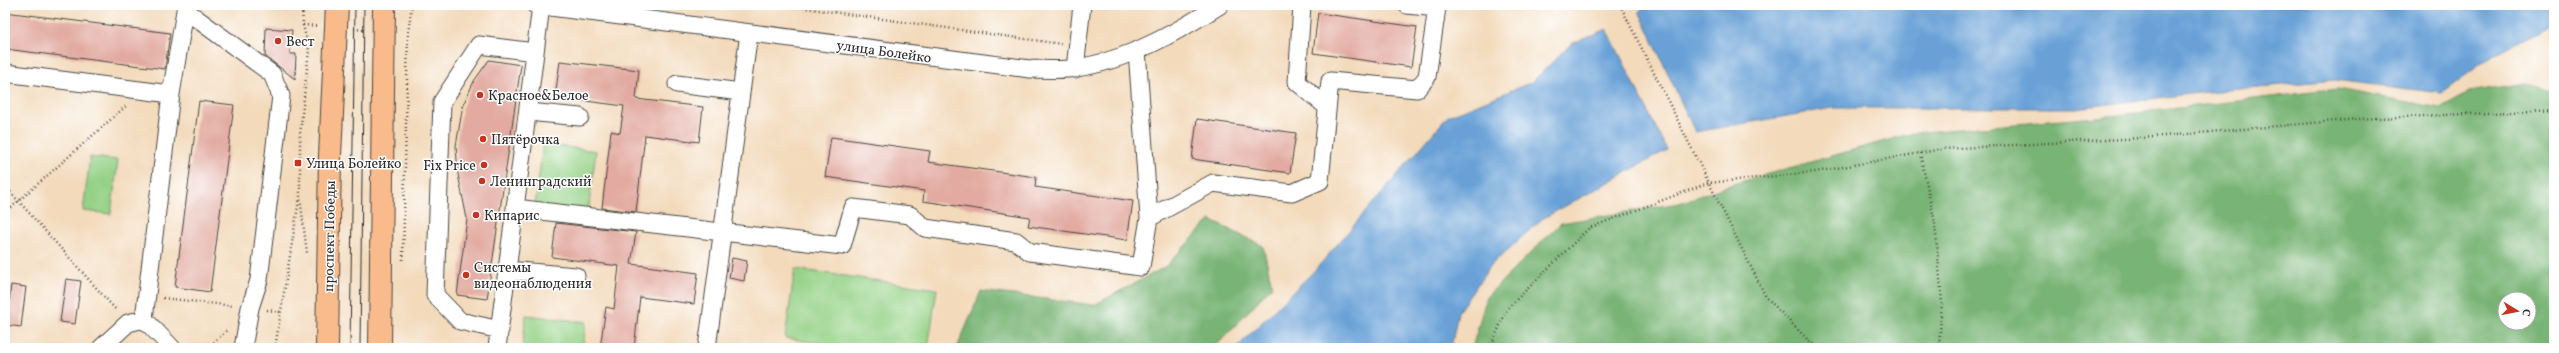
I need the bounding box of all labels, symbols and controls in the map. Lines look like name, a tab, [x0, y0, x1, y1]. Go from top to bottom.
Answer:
place label: Вест	[286, 33, 315, 52]
marker: Вест	[273, 36, 283, 46]
street label: улица Болейко	[835, 36, 932, 69]
place label: Красное&Белое	[488, 87, 589, 106]
marker: Красное&Белое	[475, 90, 485, 100]
place label: Пятёрочка	[491, 131, 560, 150]
marker: Пятёрочка	[478, 134, 488, 144]
place label: Улица Болейко	[306, 155, 401, 174]
place label: Fix Price	[423, 157, 476, 176]
marker: Улица Болейко	[293, 158, 303, 168]
marker: Fix Price	[479, 160, 489, 170]
place label: Ленинградский	[490, 173, 592, 192]
marker: Ленинградский	[477, 176, 487, 186]
street label: проспект Победы	[320, 180, 341, 292]
place label: Кипарис	[484, 207, 540, 226]
marker: Кипарис	[471, 210, 481, 220]
place label: Системы видеонаблюдения	[474, 259, 592, 294]
marker: Системы видеонаблюдения	[461, 270, 471, 280]
north arrow	[2497, 291, 2537, 331]
text: С	[2517, 308, 2533, 317]

